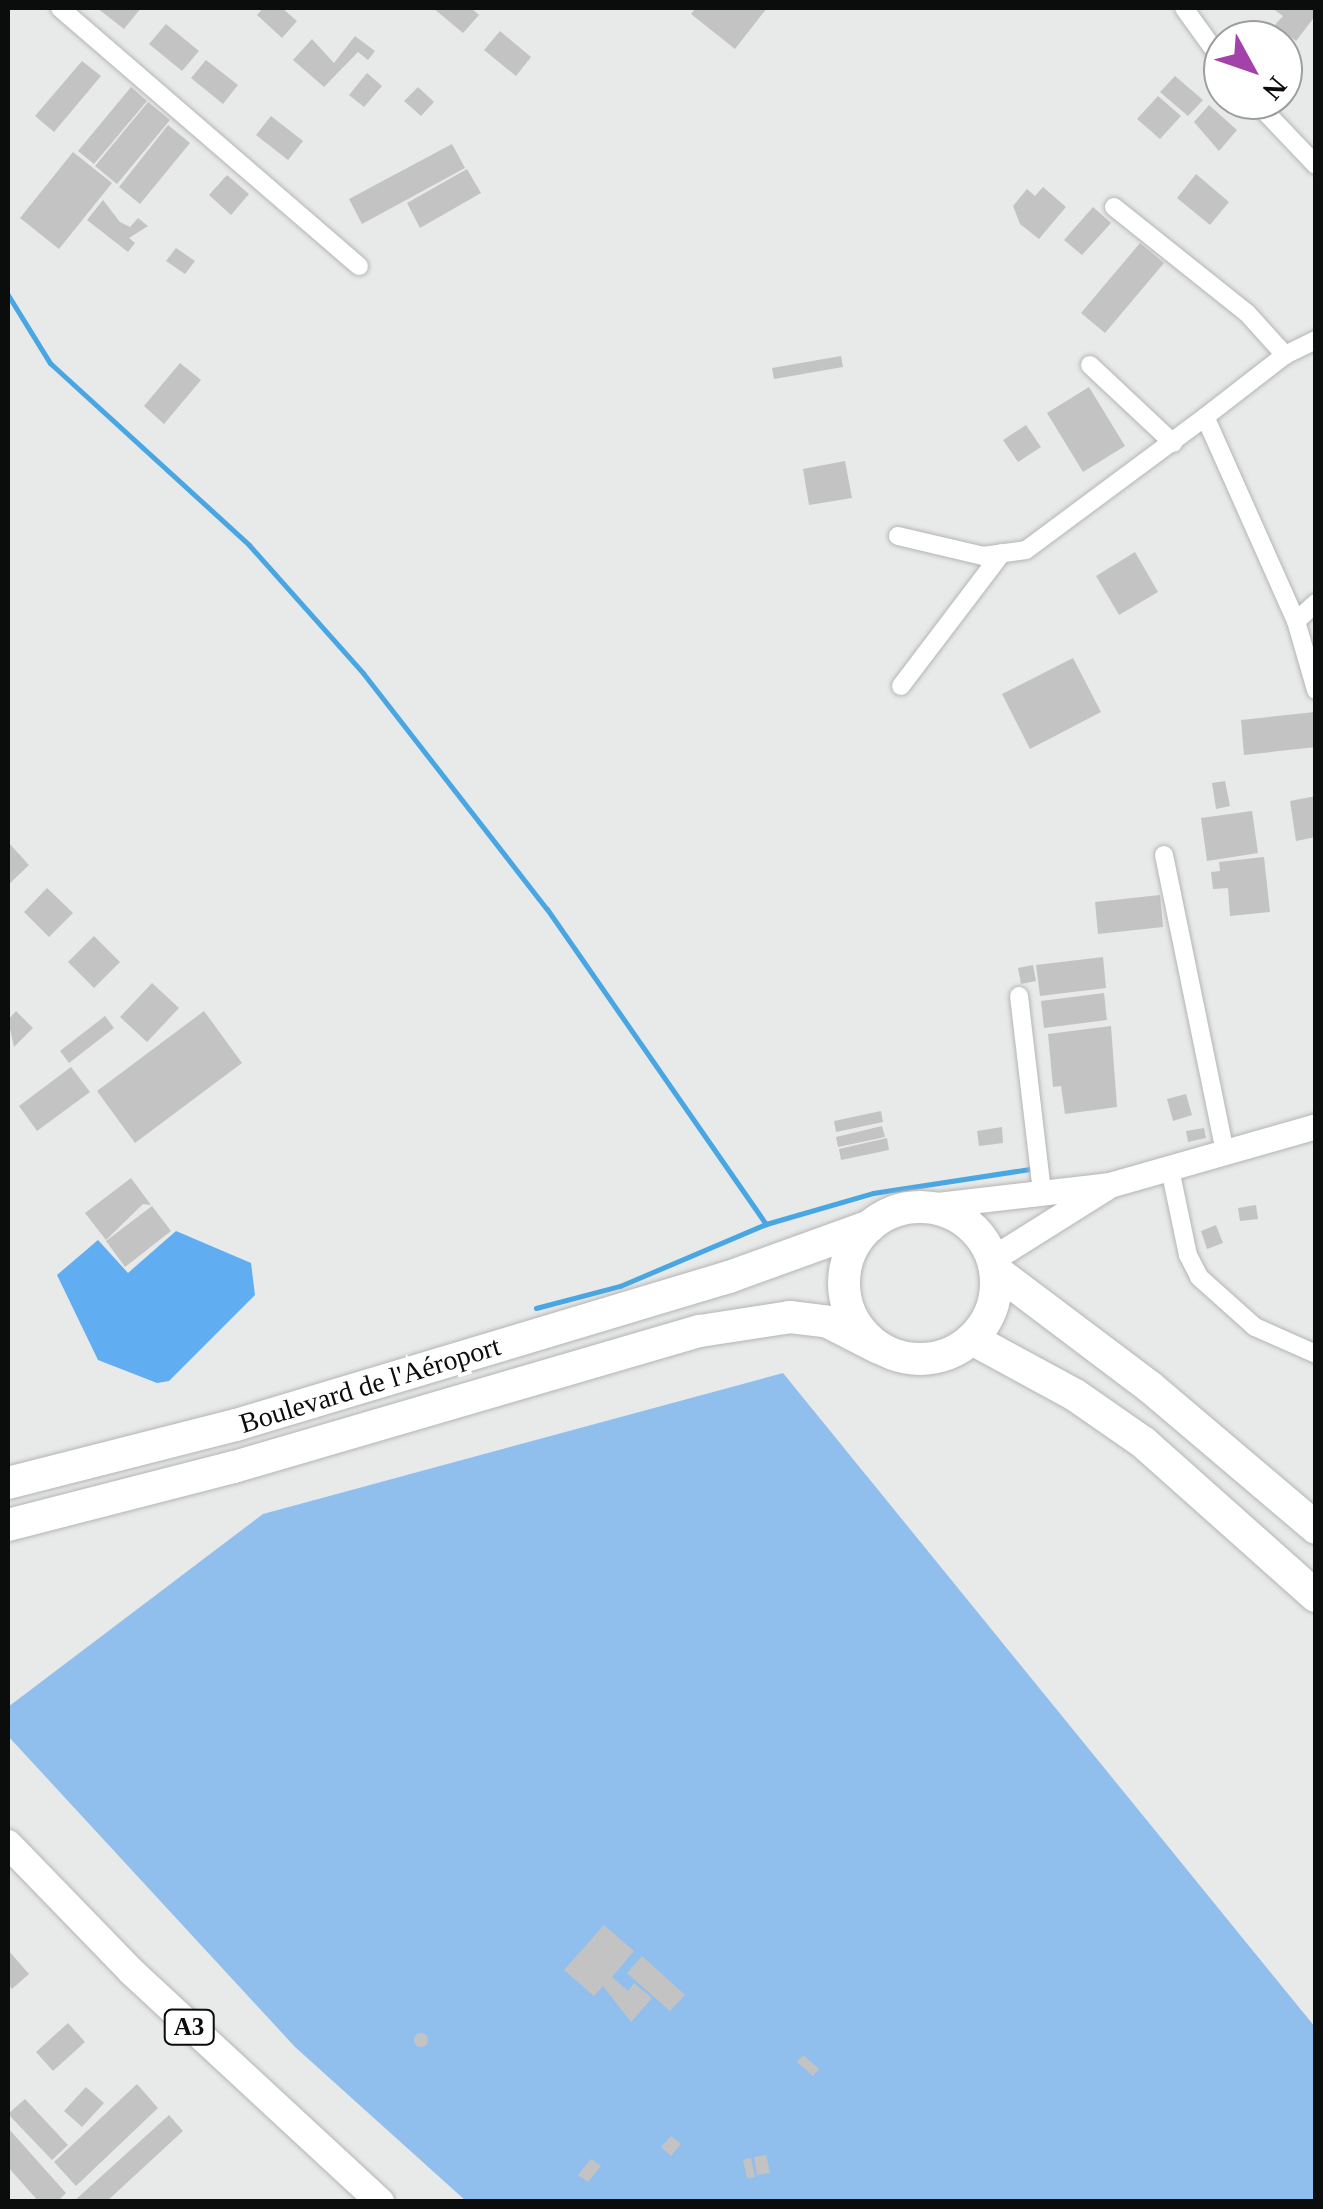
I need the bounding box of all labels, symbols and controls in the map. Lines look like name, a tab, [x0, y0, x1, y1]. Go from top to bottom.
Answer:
north arrow	[1203, 20, 1303, 120]
text: N	[1256, 71, 1293, 106]
street label: Boulevard de l'Aéroport	[236, 1329, 504, 1441]
road number: A3	[162, 2007, 216, 2047]

